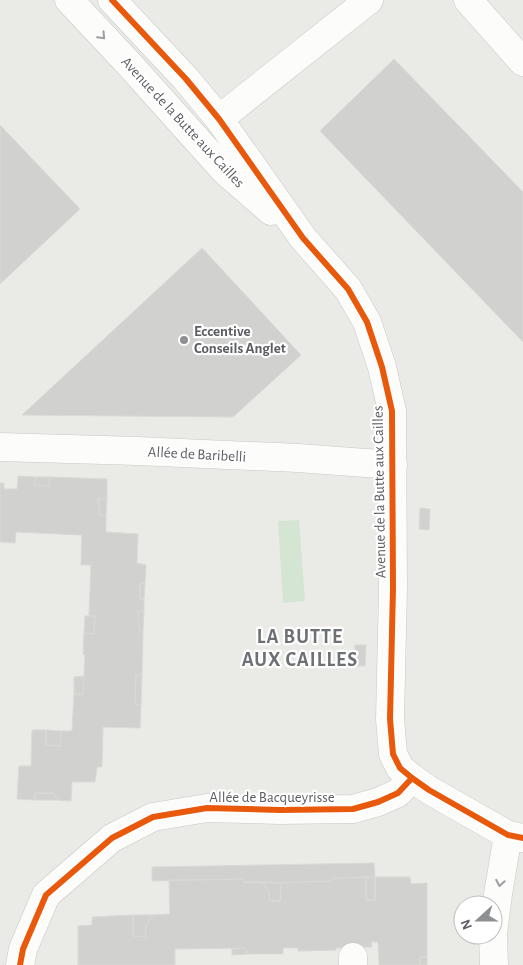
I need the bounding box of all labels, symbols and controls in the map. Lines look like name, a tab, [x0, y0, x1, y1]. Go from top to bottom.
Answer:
one-way arrow	[96, 30, 105, 39]
street label: Avenue de la Butte aux Cailles	[118, 54, 247, 191]
place label: Eccentive Conseils Anglet	[194, 324, 286, 356]
marker: Eccentive Conseils Anglet	[178, 334, 190, 346]
street label: Avenue de la Butte aux Cailles	[370, 405, 389, 578]
street label: Allée de Baribelli	[147, 444, 247, 465]
district label: LA BUTTE AUX CAILLES	[242, 627, 358, 670]
street label: Allée de Bacqueyrisse	[209, 790, 335, 805]
one-way arrow	[495, 879, 505, 888]
north arrow	[453, 895, 503, 945]
text: N	[459, 917, 475, 931]

